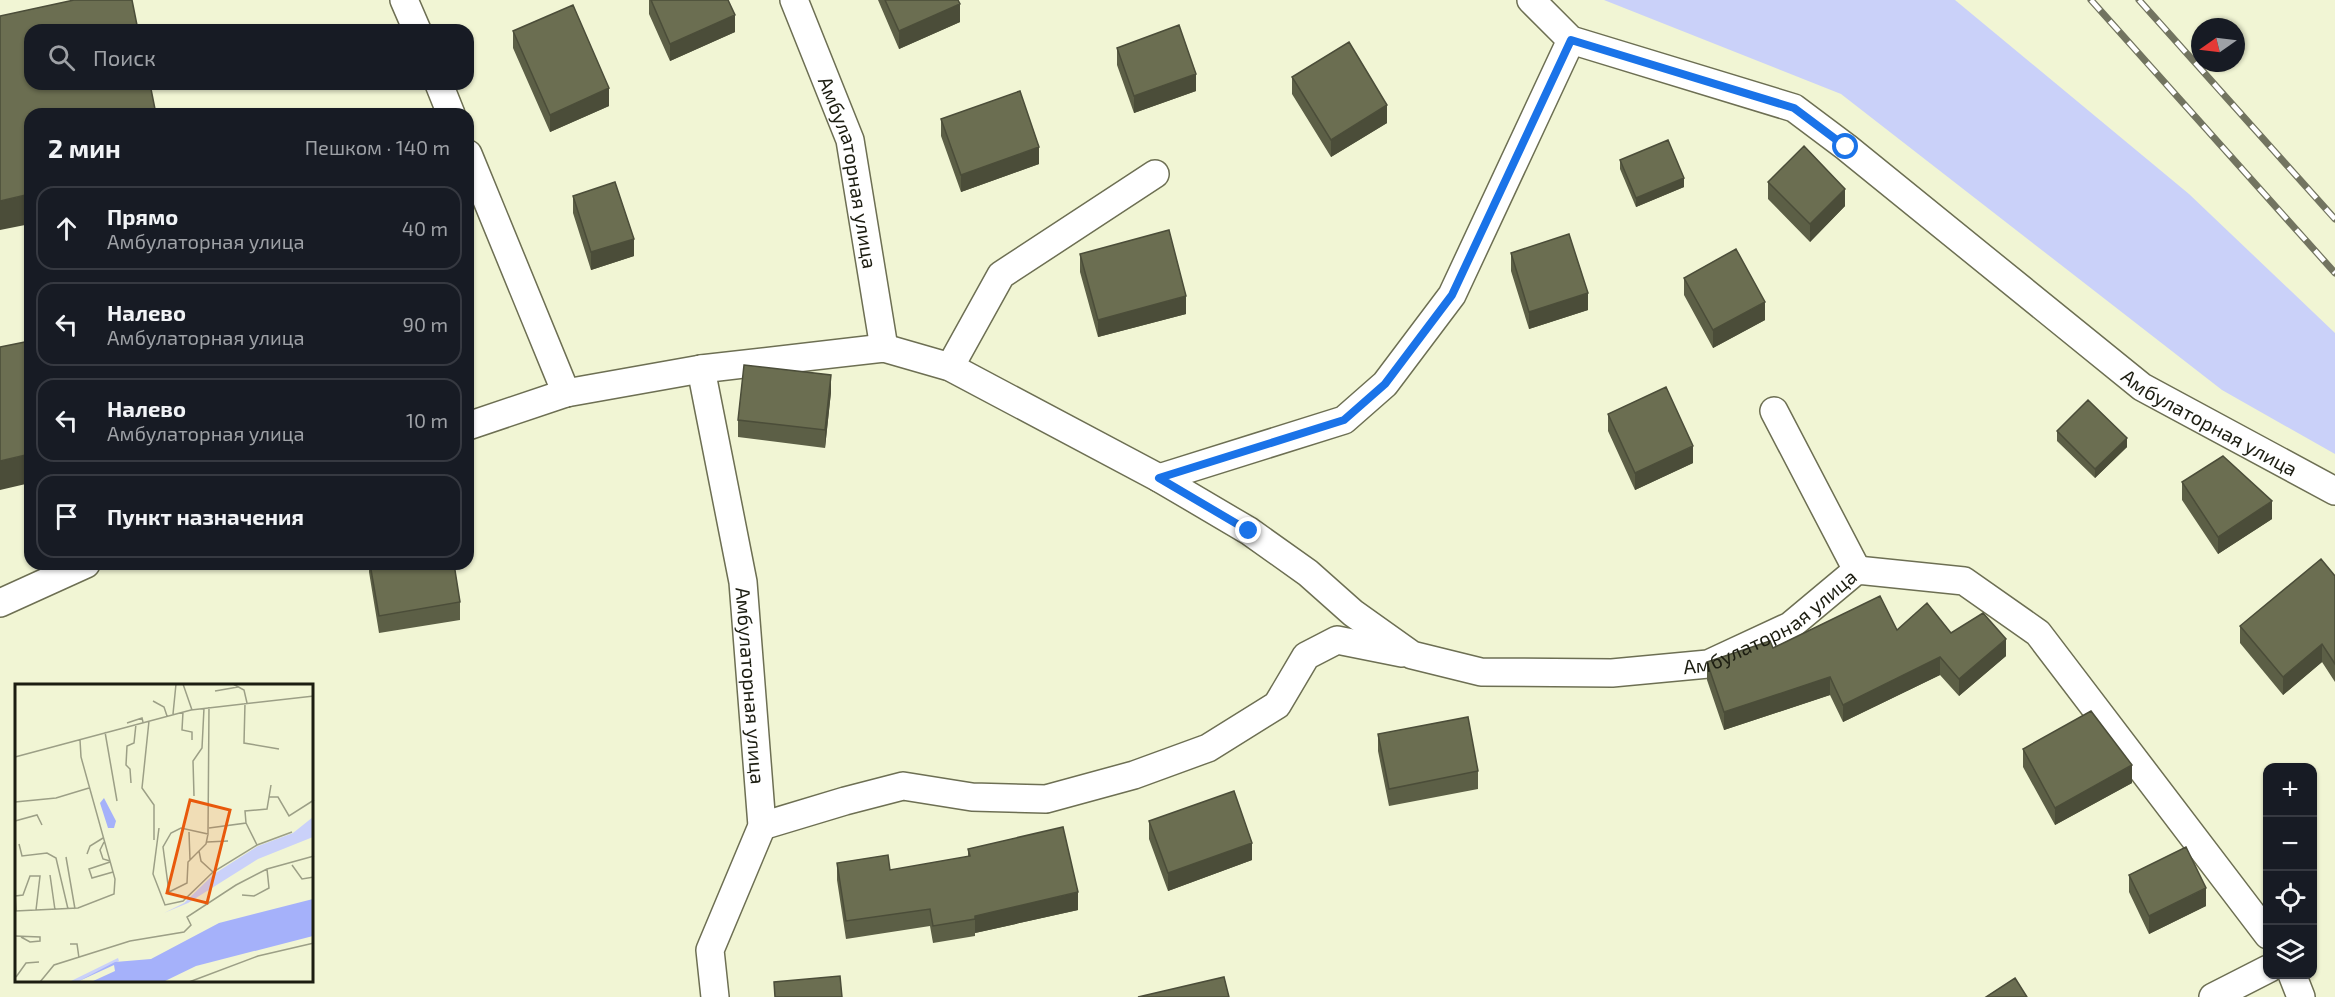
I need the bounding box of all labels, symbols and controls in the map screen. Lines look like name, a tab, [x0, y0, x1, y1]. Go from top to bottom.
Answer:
north arrow	[2191, 18, 2245, 72]
search box	[24, 24, 474, 90]
icon: search	[45, 41, 78, 74]
text: Поиск	[93, 44, 156, 70]
street label: Амбулаторная улица	[814, 73, 883, 270]
text: 2 мин	[48, 132, 121, 163]
route start	[1832, 133, 1858, 159]
text: Пешком · 140 m	[305, 135, 450, 159]
text: Прямо	[107, 203, 178, 229]
icon: ahead	[50, 212, 83, 245]
text: 40 m	[402, 216, 448, 240]
text: Амбулаторная улица	[107, 229, 305, 253]
text: Налево	[107, 299, 186, 325]
icon: left	[50, 308, 83, 341]
text: 90 m	[403, 312, 448, 336]
text: Амбулаторная улица	[107, 325, 305, 349]
street label: Амбулаторная улица	[2117, 363, 2302, 481]
text: Налево	[107, 395, 186, 421]
icon: left	[50, 404, 83, 437]
text: 10 m	[406, 408, 448, 432]
text: Амбулаторная улица	[107, 421, 305, 445]
icon: arrive	[50, 500, 83, 533]
text: Пункт назначения	[107, 503, 304, 529]
route end	[1235, 517, 1261, 543]
street label: Амбулаторная улица	[1682, 564, 1861, 678]
street label: Амбулаторная улица	[731, 586, 771, 785]
inset map	[15, 684, 314, 982]
map controls	[2263, 763, 2317, 979]
button: +	[2263, 763, 2317, 817]
button: −	[2263, 817, 2317, 871]
button: locate	[2263, 871, 2317, 925]
button: layers	[2263, 925, 2317, 979]

